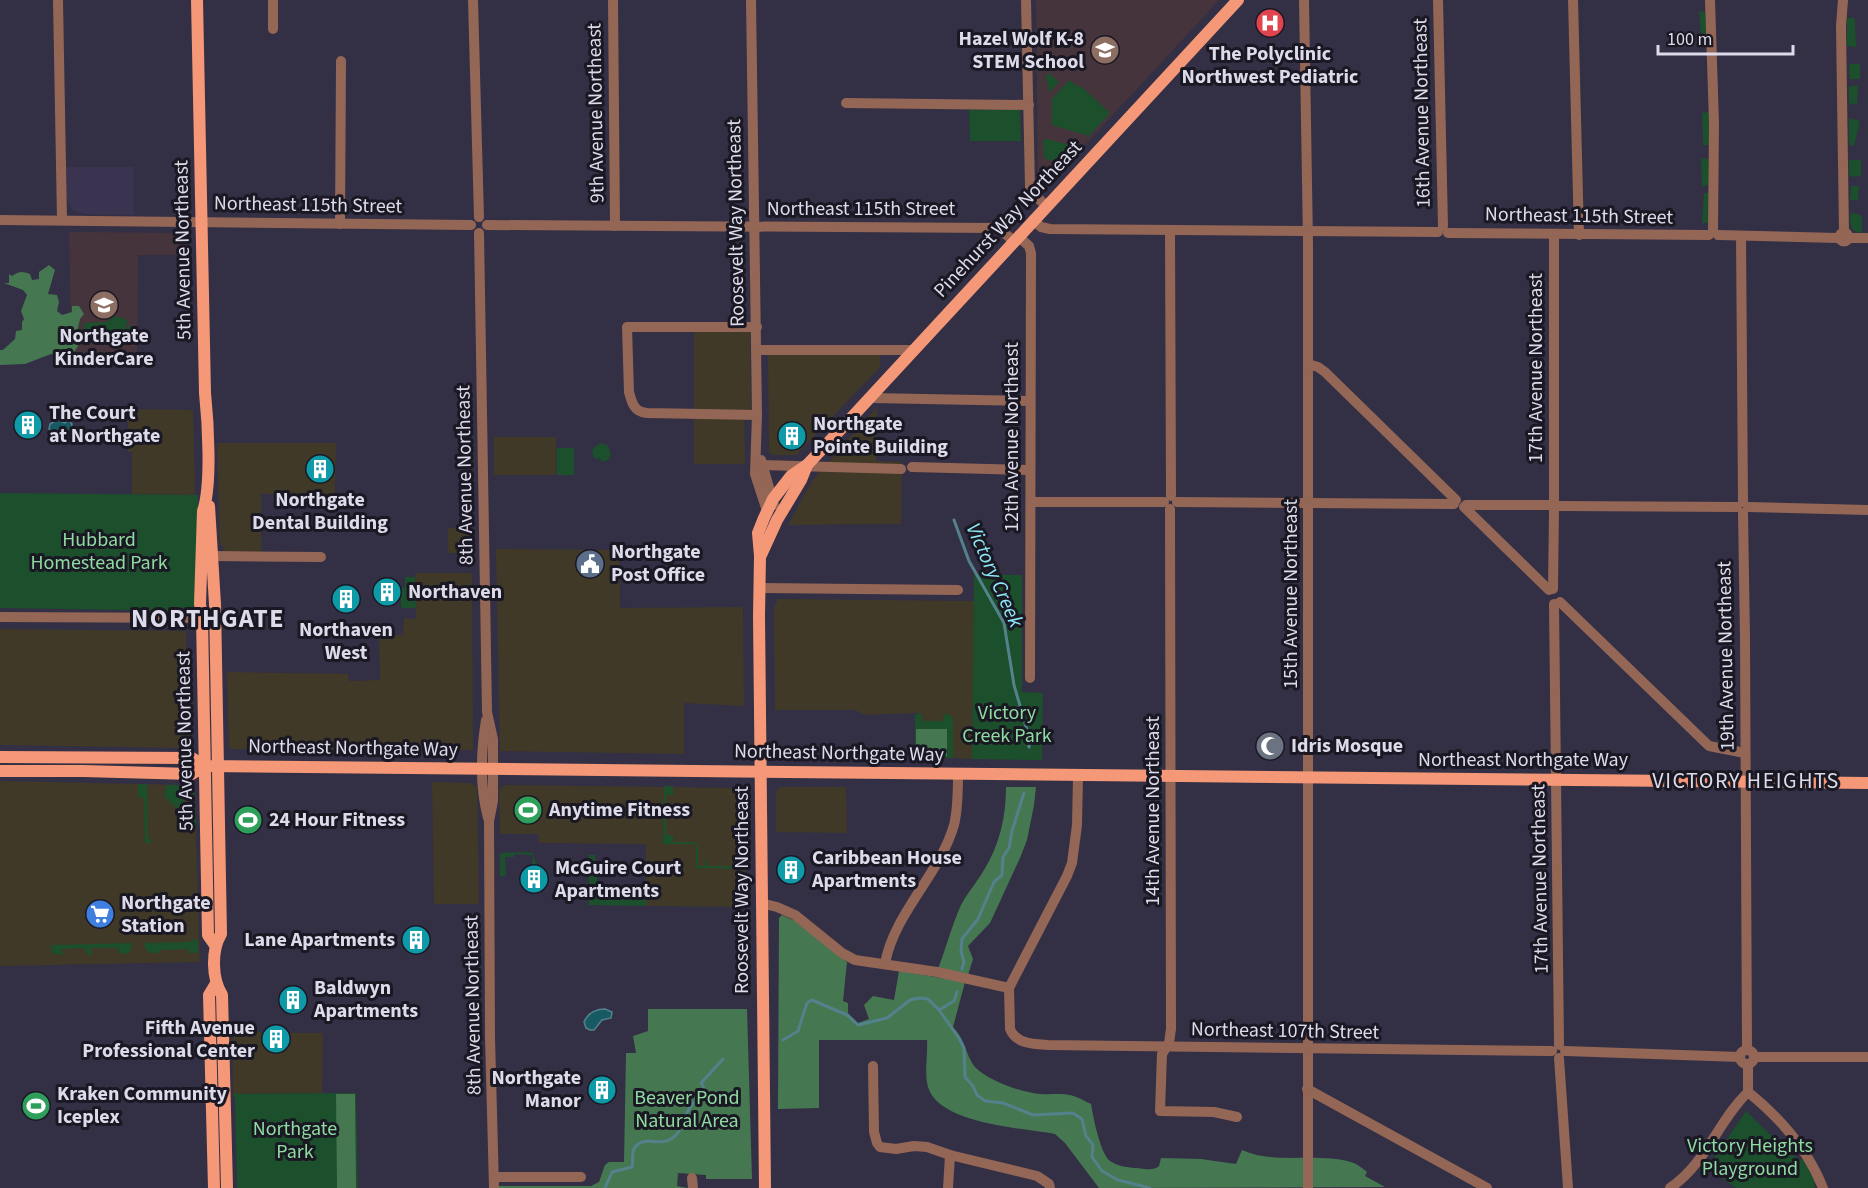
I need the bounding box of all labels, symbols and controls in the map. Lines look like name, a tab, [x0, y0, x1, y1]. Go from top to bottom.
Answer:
hospital icon: The Polyclinic Northwest Pediatric	[1254, 7, 1286, 39]
street label: 16th Avenue Northeast	[1406, 18, 1438, 208]
scale bar	[1658, 18, 1793, 56]
street label: 9th Avenue Northeast	[580, 23, 612, 203]
place label: Hazel Wolf K-8 STEM School	[959, 25, 1084, 76]
text: 100 m	[1667, 27, 1712, 52]
school or university icon: Hazel Wolf K-8 STEM School	[1089, 34, 1121, 66]
place label: The Polyclinic Northwest Pediatric	[1182, 40, 1358, 91]
street label: Roosevelt Way Northeast	[720, 119, 752, 327]
street label: Pinehurst Way Northeast	[927, 134, 1089, 304]
street label: 5th Avenue Northeast	[167, 160, 199, 340]
street label: Northeast 115th Street	[214, 189, 403, 221]
street label: Northeast 115th Street	[767, 195, 955, 223]
street label: Northeast 115th Street	[1485, 200, 1674, 232]
street label: 17th Avenue Northeast	[1522, 273, 1550, 463]
school or university icon: Northgate KinderCare	[88, 289, 120, 321]
place label: Northgate KinderCare	[54, 322, 154, 373]
street label: 12th Avenue Northeast	[998, 342, 1026, 532]
street label: 8th Avenue Northeast	[449, 385, 481, 565]
place label: The Court at Northgate	[49, 399, 160, 450]
building icon: The Court at Northgate	[12, 409, 44, 441]
place label: Northgate Pointe Building	[813, 410, 948, 461]
building icon: Northgate Pointe Building	[776, 420, 808, 452]
building icon: Northgate Dental Building	[304, 453, 336, 485]
place label: Northgate Dental Building	[252, 486, 388, 537]
street label: 15th Avenue Northeast	[1277, 499, 1305, 689]
water label: Victory Creek	[959, 518, 1032, 633]
park label: Hubbard Homestead Park	[30, 526, 168, 577]
place label: Northgate Post Office	[611, 538, 705, 589]
public building icon: Northgate Post Office	[574, 548, 606, 580]
street label: 19th Avenue Northeast	[1710, 561, 1742, 751]
building icon: Northaven	[371, 576, 403, 608]
place label: Northaven	[408, 578, 502, 606]
building icon: Northaven West	[330, 583, 362, 615]
district label: NORTHGATE	[131, 600, 285, 637]
place label: Northaven West	[299, 616, 393, 667]
street label: 5th Avenue Northeast	[169, 651, 201, 831]
park label: Victory Creek Park	[962, 699, 1052, 750]
street label: 14th Avenue Northeast	[1139, 716, 1167, 906]
mosque icon: Idris Mosque	[1254, 730, 1286, 762]
street label: Northeast Northgate Way	[248, 732, 459, 764]
place label: Idris Mosque	[1291, 732, 1403, 760]
street label: Northeast Northgate Way	[734, 737, 945, 769]
street label: Northeast Northgate Way	[1418, 746, 1629, 774]
district label: VICTORY HEIGHTS	[1652, 765, 1840, 797]
street label: 17th Avenue Northeast	[1524, 784, 1556, 974]
street label: Roosevelt Way Northeast	[728, 786, 756, 994]
sports icon: Anytime Fitness	[512, 794, 544, 826]
place label: Anytime Fitness	[548, 796, 690, 824]
sports icon: 24 Hour Fitness	[232, 804, 264, 836]
place label: 24 Hour Fitness	[269, 806, 405, 834]
place label: Caribbean House Apartments	[811, 844, 962, 895]
place label: McGuire Court Apartments	[554, 854, 681, 905]
building icon: Caribbean House Apartments	[775, 854, 807, 886]
building icon: McGuire Court Apartments	[518, 863, 550, 895]
place label: Northgate Station	[121, 889, 211, 940]
supermarket icon: Northgate Station	[84, 898, 116, 930]
street label: 8th Avenue Northeast	[457, 915, 489, 1095]
building icon: Lane Apartments	[400, 924, 432, 956]
place label: Lane Apartments	[244, 926, 395, 954]
place label: Baldwyn Apartments	[313, 974, 418, 1025]
building icon: Baldwyn Apartments	[277, 984, 309, 1016]
place label: Fifth Avenue Professional Center	[82, 1014, 255, 1065]
street label: Northeast 107th Street	[1191, 1015, 1380, 1047]
building icon: Fifth Avenue Professional Center	[260, 1023, 292, 1055]
place label: Northgate Manor	[491, 1064, 581, 1115]
building icon: Northgate Manor	[586, 1074, 618, 1106]
place label: Kraken Community Iceplex	[57, 1080, 227, 1131]
park label: Beaver Pond Natural Area	[634, 1084, 740, 1135]
sports icon: Kraken Community Iceplex	[20, 1090, 52, 1122]
park label: Northgate Park	[253, 1115, 337, 1166]
park label: Victory Heights Playground	[1687, 1132, 1813, 1183]

